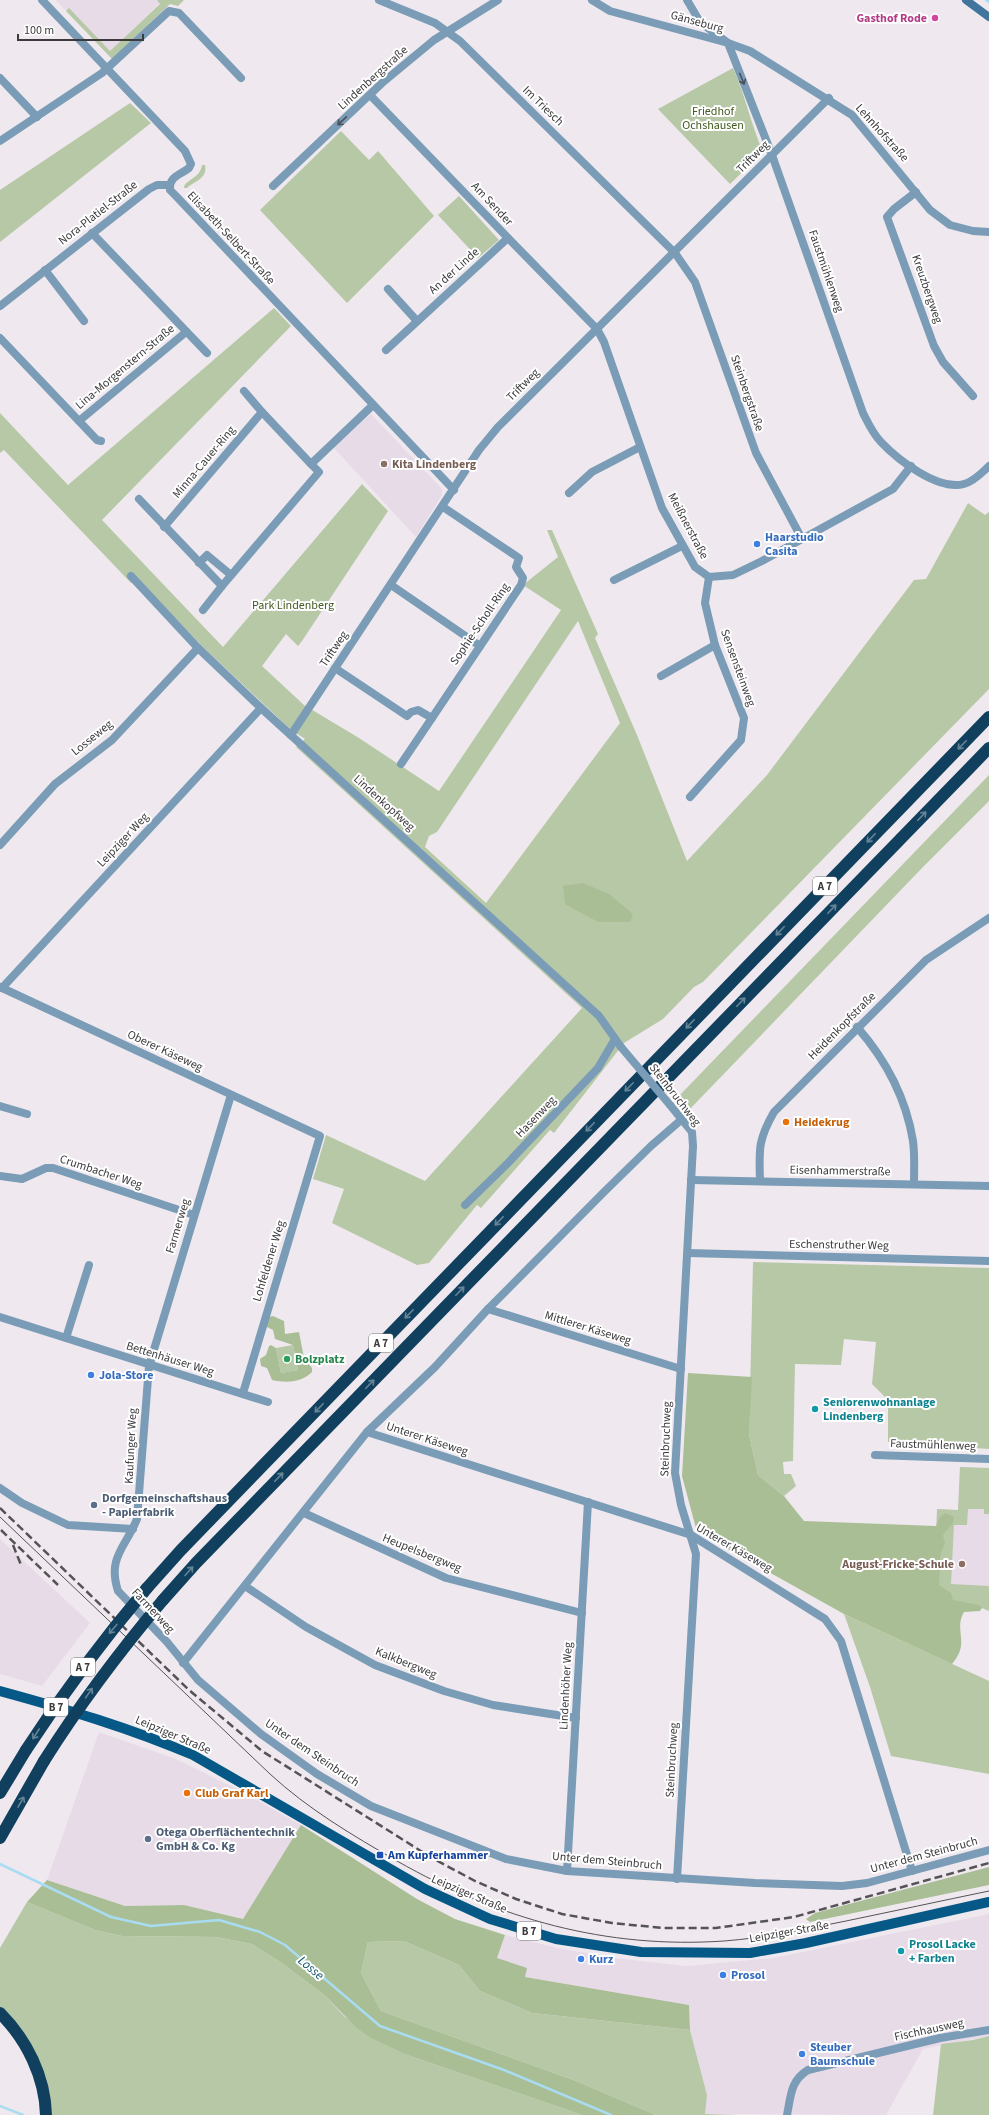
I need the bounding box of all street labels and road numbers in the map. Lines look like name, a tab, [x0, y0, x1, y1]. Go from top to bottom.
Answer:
street label: Gänseburg	[669, 7, 725, 37]
street label: Lindenbergstraße	[334, 42, 412, 114]
street label: Im Triesch	[519, 82, 567, 130]
street label: Lehnhofstraße	[851, 100, 913, 166]
street label: Triftweg	[733, 137, 773, 177]
street label: Nora-Platiel-Straße	[55, 177, 141, 249]
street label: Am Sender	[467, 178, 517, 230]
street label: Elisabeth-Selbert-Straße	[183, 187, 279, 289]
street label: Faustmühlenweg	[804, 228, 848, 314]
street label: An der Linde	[425, 244, 483, 298]
street label: Kreuzbergweg	[907, 252, 947, 326]
street label: Lina-Morgenstern-Straße	[72, 320, 178, 414]
street label: Steinbergstraße	[726, 353, 768, 434]
street label: Triftweg	[503, 365, 543, 405]
street label: Minna-Cauer-Ring	[169, 422, 239, 502]
street label: Meißnerstraße	[663, 490, 713, 562]
street label: Sophie-Scholl-Ring	[446, 580, 514, 668]
street label: Triftweg	[316, 627, 352, 671]
street label: Sensensteinweg	[716, 627, 760, 709]
street label: Losseweg	[68, 716, 116, 760]
street label: Lindenkopfweg	[350, 771, 418, 835]
street label: Leipziger Weg	[93, 809, 153, 871]
road number: A 7	[813, 877, 837, 895]
street label: Heidenkopfstraße	[804, 988, 880, 1064]
street label: Oberer Käseweg	[124, 1026, 206, 1076]
street label: Steinbruchweg	[645, 1060, 705, 1130]
street label: Hasenweg	[512, 1092, 560, 1142]
street label: Crumbacher Weg	[58, 1151, 144, 1193]
street label: Eisenhammerstraße	[789, 1162, 891, 1180]
street label: Farmerweg	[162, 1196, 194, 1256]
street label: Lohfeldener Weg	[249, 1218, 289, 1304]
street label: Eschenstruther Weg	[789, 1236, 889, 1254]
street label: Mittlerer Käseweg	[543, 1307, 633, 1349]
road number: A 7	[369, 1334, 393, 1352]
street label: Bettenhäuser Weg	[124, 1338, 216, 1380]
street label: Steinbruchweg	[656, 1401, 676, 1477]
street label: Kaufunger Weg	[121, 1408, 141, 1484]
street label: Unterer Käseweg	[384, 1418, 470, 1460]
street label: Faustmühlenweg	[890, 1435, 976, 1455]
street label: Unterer Käseweg	[693, 1519, 775, 1577]
street label: Heupelsbergweg	[380, 1529, 464, 1577]
street label: Farmerweg	[128, 1585, 178, 1637]
street label: Lindenhöher Weg	[555, 1642, 577, 1730]
street label: Kalkbergweg	[373, 1643, 439, 1683]
road number: A 7	[71, 1658, 95, 1676]
road number: B 7	[44, 1698, 68, 1716]
street label: Leipziger Straße	[133, 1711, 213, 1759]
street label: Unter dem Steinbruch	[261, 1715, 363, 1791]
street label: Steinbruchweg	[662, 1722, 682, 1798]
street label: Unter dem Steinbruch	[868, 1832, 980, 1878]
street label: Unter dem Steinbruch	[551, 1848, 663, 1874]
street label: Leipziger Straße	[429, 1870, 509, 1918]
street label: Leipziger Straße	[748, 1917, 830, 1947]
road number: B 7	[517, 1922, 541, 1940]
street label: Fischhausweg	[893, 2014, 965, 2046]

